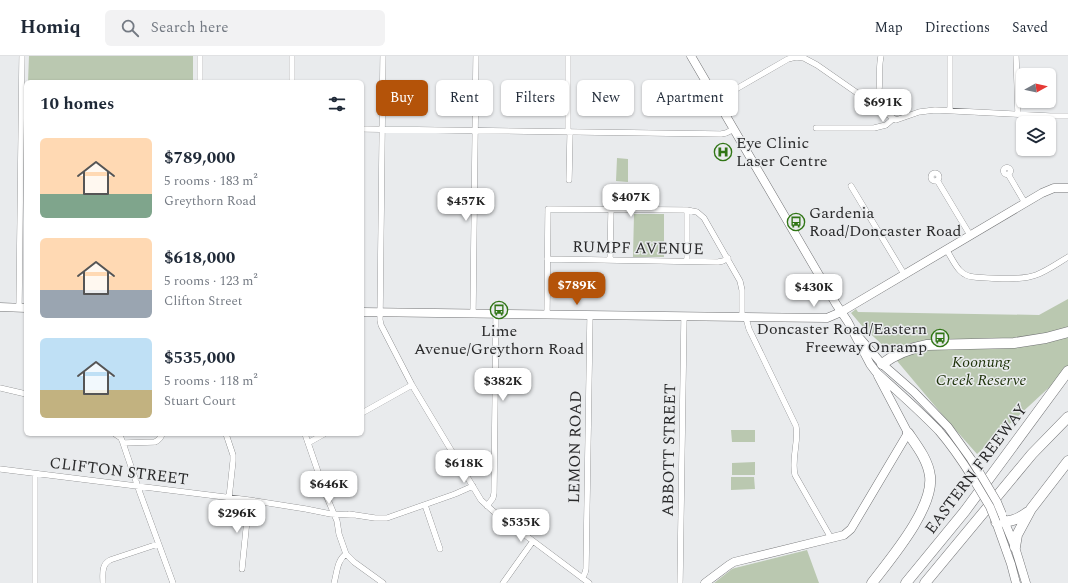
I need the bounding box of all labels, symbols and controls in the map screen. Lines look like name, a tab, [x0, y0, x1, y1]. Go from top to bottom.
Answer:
search box	[105, 10, 385, 46]
text: Homiq	[20, 13, 81, 42]
text: Search here	[151, 16, 228, 39]
icon: search	[119, 17, 141, 39]
text: Map	[875, 17, 903, 38]
text: Directions	[925, 17, 990, 38]
text: Saved	[1012, 17, 1048, 38]
north arrow	[1016, 68, 1056, 108]
map controls	[1016, 68, 1056, 156]
chip: Buy	[376, 80, 428, 116]
chip: Rent	[436, 80, 493, 116]
chip: Filters	[501, 80, 569, 116]
chip: New	[577, 80, 634, 116]
chip: Apartment	[642, 80, 738, 116]
pin: $691K	[855, 89, 911, 123]
text: 10 homes	[40, 91, 114, 117]
text: $691K	[863, 92, 903, 112]
icon: filters	[326, 93, 348, 115]
button: layers	[1016, 116, 1056, 156]
place label: Eye Clinic Laser Centre	[736, 131, 828, 173]
hospital icon: Eye Clinic Laser Centre	[713, 142, 733, 162]
text: $789,000	[164, 145, 235, 171]
icon: home	[72, 154, 120, 202]
text: 5 rooms · 183 m²	[164, 171, 258, 191]
pin: $407K	[603, 184, 659, 218]
text: $407K	[611, 187, 651, 207]
pin: $457K	[438, 188, 494, 222]
text: Greythorn Road	[164, 191, 256, 211]
text: $457K	[446, 191, 486, 211]
place label: Gardenia Road/Doncaster Road	[809, 201, 962, 243]
bus stop icon: Gardenia Road/Doncaster Road	[786, 212, 806, 232]
street label: RUMPF AVENUE	[572, 235, 704, 261]
text: $618,000	[164, 245, 235, 271]
icon: home	[72, 254, 120, 302]
text: 5 rooms · 123 m²	[164, 271, 258, 291]
pin: $789K	[549, 272, 605, 306]
pin: $430K	[786, 274, 842, 308]
text: $789K	[557, 275, 597, 295]
text: $430K	[794, 277, 834, 297]
text: Clifton Street	[164, 291, 242, 311]
bus stop icon: Lime Avenue/Greythorn Road	[489, 300, 509, 320]
place label: Doncaster Road/Eastern Freeway Onramp	[757, 317, 927, 359]
place label: Lime Avenue/Greythorn Road	[414, 319, 584, 361]
bus stop icon: Doncaster Road/Eastern Freeway Onramp	[930, 328, 950, 348]
text: $535,000	[164, 345, 235, 371]
park label: Koonung Creek Reserve	[936, 350, 1026, 392]
icon: home	[72, 354, 120, 402]
pin: $382K	[475, 368, 531, 402]
text: 5 rooms · 118 m²	[164, 371, 258, 391]
text: $382K	[483, 371, 523, 391]
street label: ABBOTT STREET	[656, 383, 682, 517]
street label: LEMON ROAD	[562, 390, 588, 504]
text: Stuart Court	[164, 391, 236, 411]
street label: EASTERN FREEWAY	[919, 399, 1033, 539]
pin: $618K	[436, 450, 492, 484]
street label: CLIFTON STREET	[48, 451, 190, 491]
text: $618K	[444, 453, 484, 473]
pin: $646K	[301, 471, 357, 505]
text: $646K	[309, 474, 349, 494]
pin: $296K	[209, 500, 265, 534]
text: $296K	[217, 503, 257, 523]
pin: $535K	[493, 509, 549, 543]
text: $535K	[501, 512, 541, 532]

